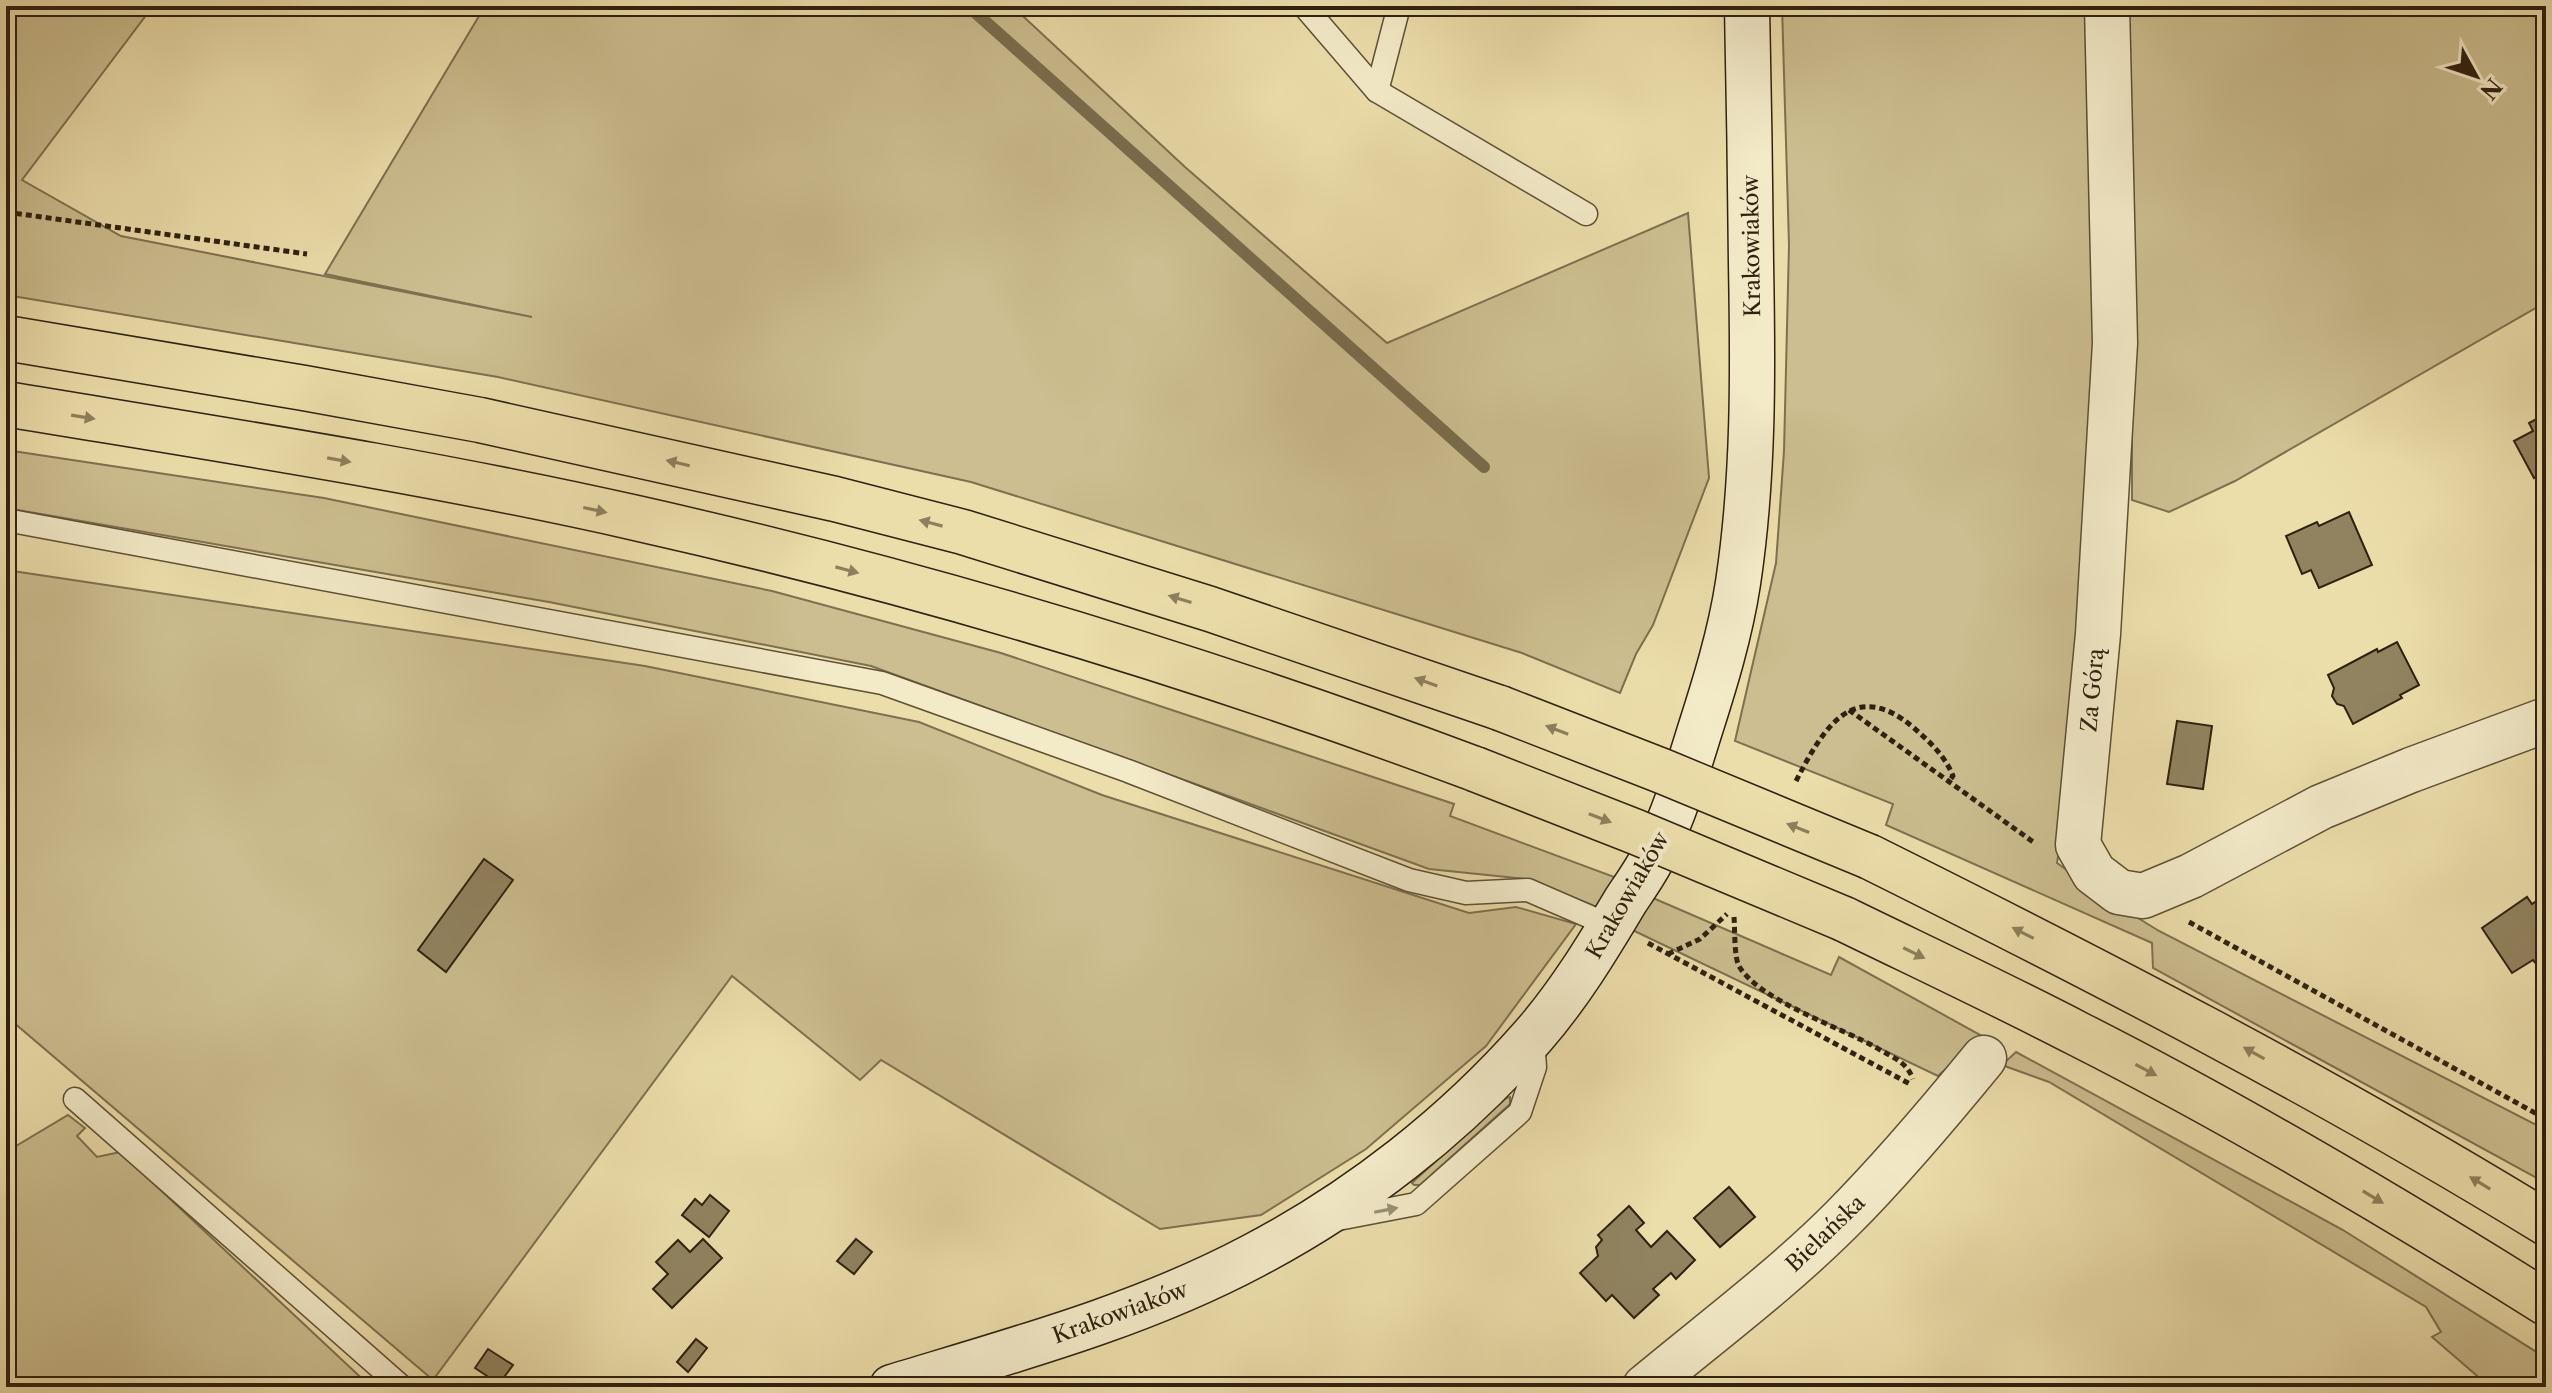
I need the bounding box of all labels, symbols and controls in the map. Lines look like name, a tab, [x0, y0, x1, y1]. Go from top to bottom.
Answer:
north arrow	[2436, 36, 2516, 116]
text: N	[2474, 73, 2507, 105]
street label: Krakowiaków	[1737, 174, 1766, 317]
one-way arrow	[71, 411, 96, 423]
one-way arrow	[327, 454, 352, 466]
one-way arrow	[665, 456, 690, 469]
one-way arrow	[582, 504, 607, 516]
one-way arrow	[918, 517, 943, 529]
one-way arrow	[835, 564, 860, 576]
one-way arrow	[1167, 592, 1191, 605]
street label: Za Górą	[2075, 647, 2110, 733]
one-way arrow	[1414, 675, 1438, 687]
one-way arrow	[1545, 723, 1569, 736]
one-way arrow	[1588, 812, 1612, 825]
one-way arrow	[1786, 821, 1810, 834]
street label: Krakowiaków	[1580, 826, 1675, 964]
one-way arrow	[2012, 926, 2035, 940]
one-way arrow	[1903, 946, 1926, 960]
one-way arrow	[2243, 1046, 2265, 1060]
one-way arrow	[2135, 1064, 2158, 1077]
one-way arrow	[2468, 1176, 2491, 1190]
street label: Bielańska	[1780, 1189, 1871, 1278]
one-way arrow	[2362, 1190, 2384, 1204]
one-way arrow	[1374, 1203, 1399, 1215]
street label: Krakowiaków	[1049, 1275, 1192, 1349]

